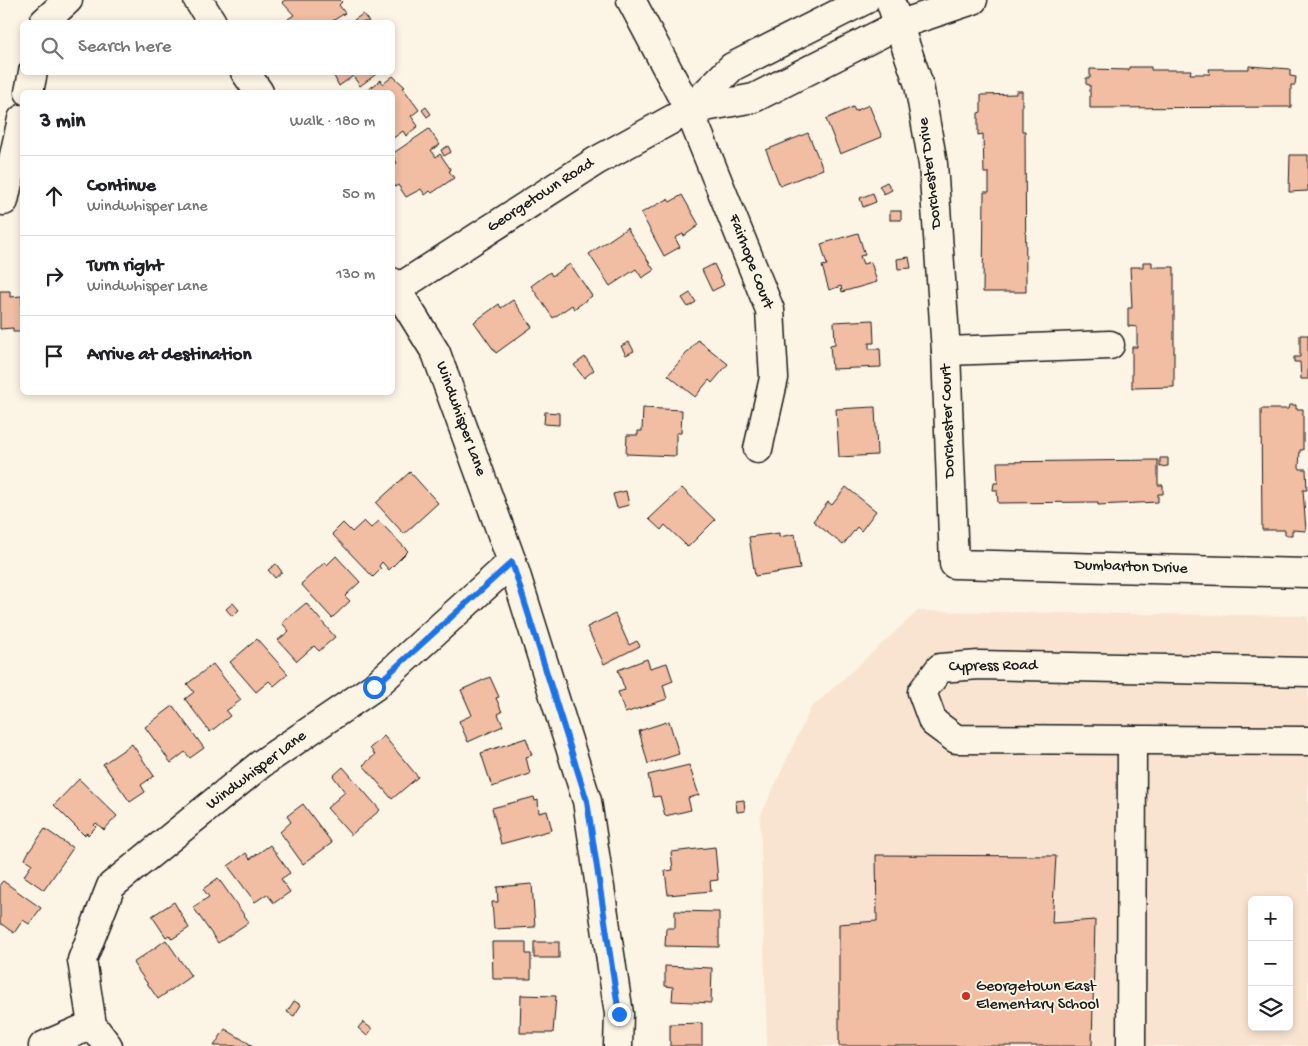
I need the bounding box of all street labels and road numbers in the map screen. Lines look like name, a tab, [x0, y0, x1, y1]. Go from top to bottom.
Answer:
street label: Dorchester Drive	[915, 116, 947, 231]
street label: Georgetown Road	[484, 154, 599, 238]
street label: Fairhope Court	[723, 211, 777, 313]
street label: Windwhisper Lane	[430, 359, 490, 480]
street label: Dorchester Court	[937, 362, 961, 479]
street label: Dumbarton Drive	[1073, 556, 1189, 579]
street label: Cypress Road	[948, 657, 1039, 677]
street label: Windwhisper Lane	[203, 727, 311, 815]

